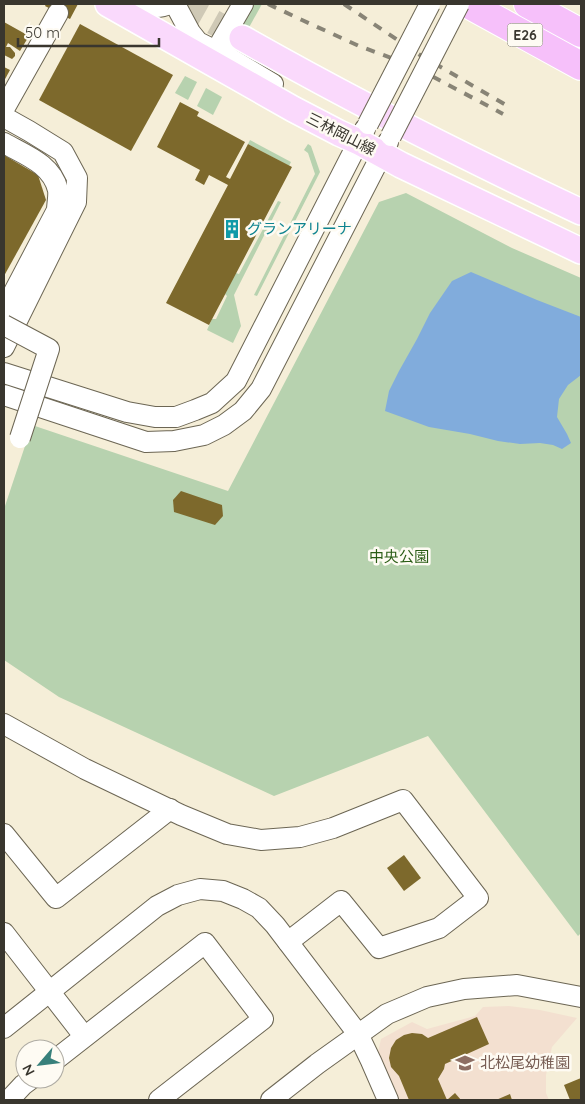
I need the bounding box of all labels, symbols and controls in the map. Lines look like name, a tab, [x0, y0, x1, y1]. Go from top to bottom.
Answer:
scale bar	[18, 15, 159, 47]
text: 50 m	[25, 23, 60, 42]
road number: E26	[508, 24, 542, 46]
street label: 三林岡山線	[303, 108, 379, 159]
building icon: グランアリーナ	[221, 218, 243, 240]
place label: グランアリーナ	[247, 219, 352, 238]
park label: 中央公園	[369, 547, 429, 566]
north arrow	[15, 1039, 65, 1089]
school or university icon: 北松尾幼稚園	[454, 1052, 476, 1074]
place label: 北松尾幼稚園	[480, 1053, 570, 1072]
text: N	[18, 1061, 39, 1079]

